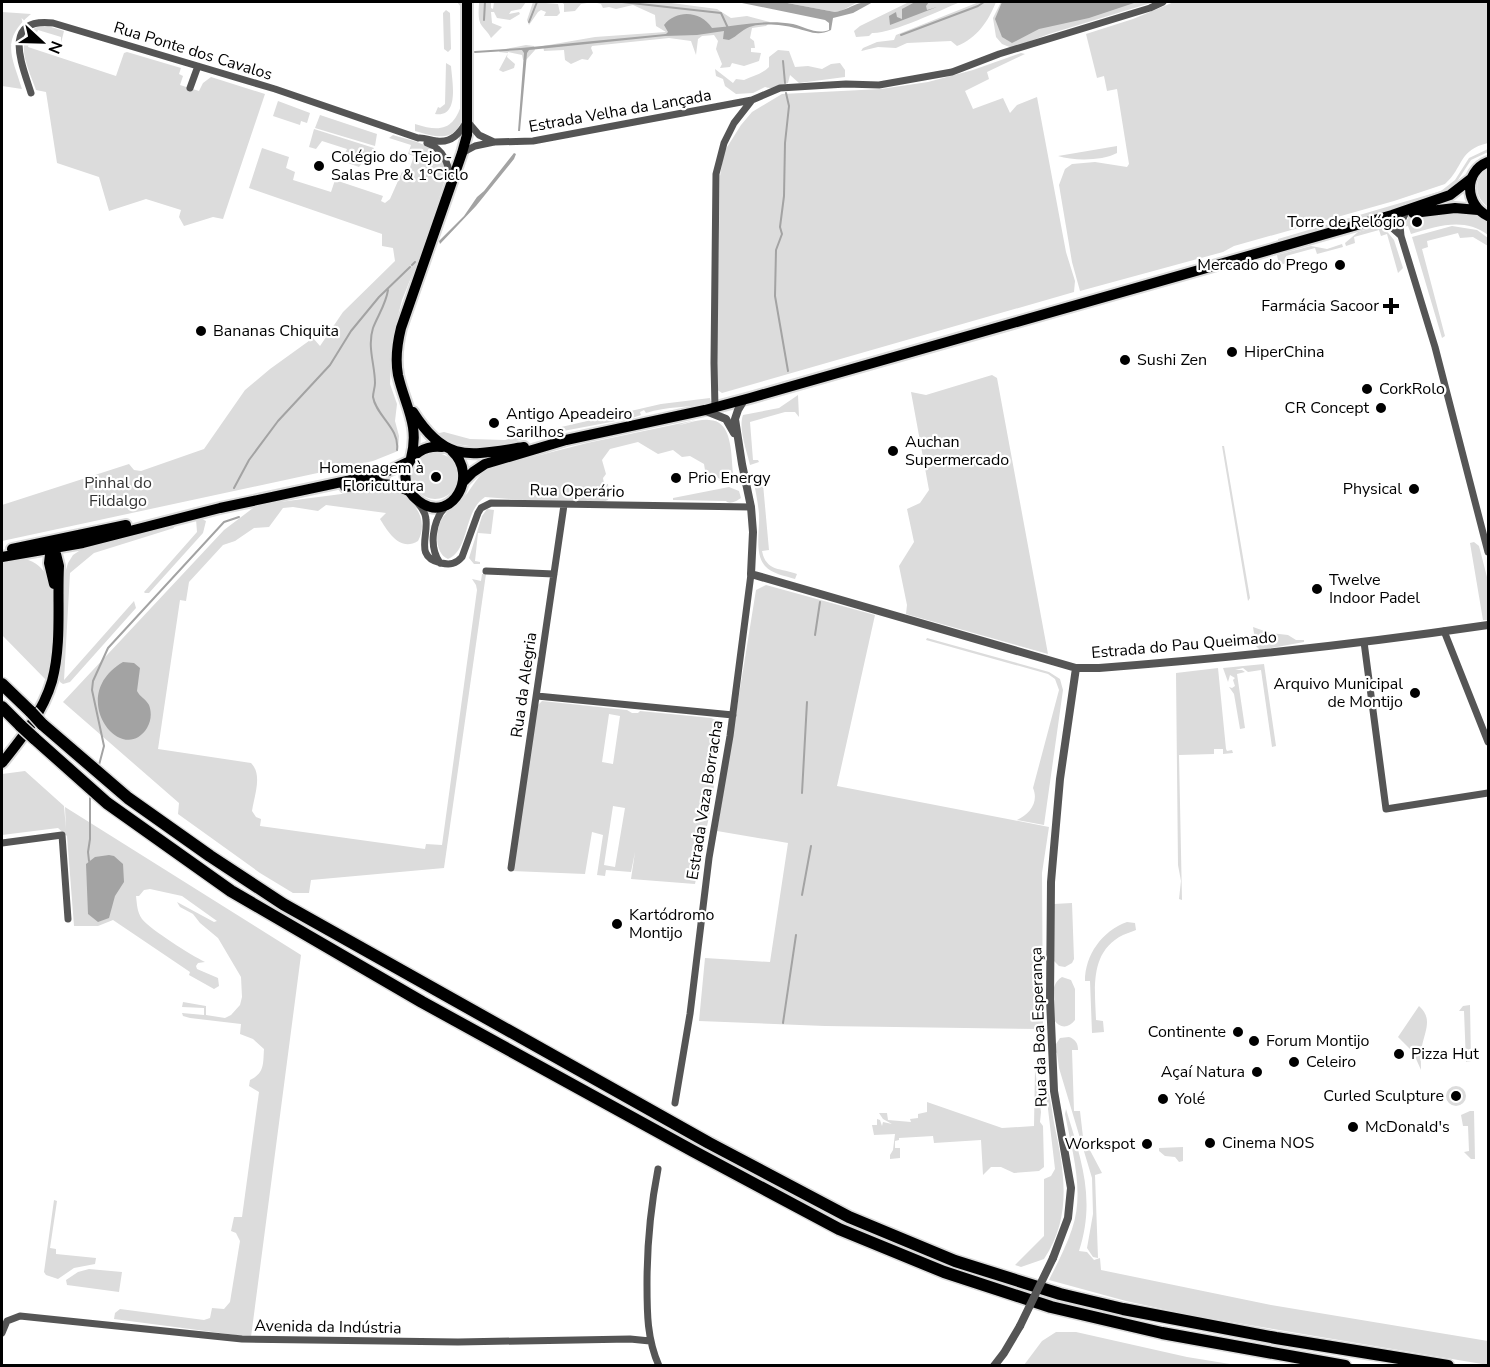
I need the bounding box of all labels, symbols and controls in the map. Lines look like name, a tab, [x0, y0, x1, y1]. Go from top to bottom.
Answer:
north arrow	[12, 12, 72, 72]
street label: Rua Ponte dos Cavalos	[111, 16, 275, 86]
text: N	[43, 38, 67, 57]
street label: Estrada Velha da Lançada	[527, 84, 713, 138]
place label: Colégio do Tejo - Salas Pre & 1ºCiclo	[331, 146, 468, 186]
marker: Colégio do Tejo - Salas Pre & 1ºCiclo	[312, 159, 326, 173]
place label: Torre de Relógio	[1287, 211, 1405, 233]
marker: Torre de Relógio	[1410, 215, 1424, 229]
place label: Mercado do Prego	[1197, 254, 1328, 276]
marker: Mercado do Prego	[1333, 258, 1347, 272]
place label: Farmácia Sacoor	[1261, 295, 1379, 317]
marker: Farmácia Sacoor	[1384, 299, 1398, 313]
place label: Bananas Chiquita	[213, 320, 339, 342]
marker: Bananas Chiquita	[194, 324, 208, 338]
place label: HiperChina	[1244, 341, 1325, 363]
marker: HiperChina	[1225, 345, 1239, 359]
place label: Sushi Zen	[1137, 349, 1207, 371]
marker: Sushi Zen	[1118, 353, 1132, 367]
place label: CorkRolo	[1379, 378, 1445, 400]
marker: CorkRolo	[1360, 382, 1374, 396]
place label: CR Concept	[1285, 397, 1369, 419]
marker: CR Concept	[1374, 401, 1388, 415]
place label: Antigo Apeadeiro Sarilhos	[506, 403, 633, 443]
marker: Antigo Apeadeiro Sarilhos	[487, 416, 501, 430]
place label: Auchan Supermercado	[905, 431, 1009, 471]
marker: Auchan Supermercado	[886, 444, 900, 458]
place label: Homenagem à Floricultura	[319, 457, 424, 497]
place label: Prio Energy	[688, 467, 771, 489]
marker: Homenagem à Floricultura	[429, 470, 443, 484]
marker: Prio Energy	[669, 471, 683, 485]
park label: Pinhal do Fildalgo	[84, 472, 152, 512]
place label: Physical	[1343, 478, 1402, 500]
street label: Rua Operário	[529, 479, 625, 503]
marker: Physical	[1407, 482, 1421, 496]
place label: Twelve Indoor Padel	[1329, 569, 1420, 609]
marker: Twelve Indoor Padel	[1310, 582, 1324, 596]
street label: Estrada do Pau Queimado	[1090, 626, 1278, 664]
street label: Rua da Alegria	[506, 631, 542, 739]
place label: Arquivo Municipal de Montijo	[1273, 673, 1403, 713]
marker: Arquivo Municipal de Montijo	[1408, 686, 1422, 700]
street label: Estrada Vaza Borracha	[682, 719, 728, 881]
place label: Kartódromo Montijo	[629, 904, 715, 944]
marker: Kartódromo Montijo	[610, 917, 624, 931]
street label: Rua da Boa Esperança	[1025, 947, 1053, 1107]
place label: Continente	[1148, 1021, 1226, 1043]
marker: Continente	[1231, 1025, 1245, 1039]
place label: Forum Montijo	[1266, 1030, 1370, 1052]
marker: Forum Montijo	[1247, 1034, 1261, 1048]
place label: Pizza Hut	[1411, 1043, 1479, 1065]
marker: Pizza Hut	[1392, 1047, 1406, 1061]
place label: Celeiro	[1306, 1051, 1356, 1073]
marker: Celeiro	[1287, 1055, 1301, 1069]
place label: Açaí Natura	[1161, 1061, 1245, 1083]
marker: Açaí Natura	[1250, 1065, 1264, 1079]
place label: Curled Sculpture	[1323, 1085, 1444, 1107]
place label: Yolé	[1174, 1088, 1205, 1110]
marker: Curled Sculpture	[1449, 1089, 1463, 1103]
marker: Yolé	[1156, 1092, 1170, 1106]
place label: McDonald's	[1365, 1116, 1450, 1138]
marker: McDonald's	[1346, 1120, 1360, 1134]
place label: Cinema NOS	[1222, 1132, 1314, 1154]
place label: Workspot	[1064, 1133, 1135, 1155]
marker: Cinema NOS	[1203, 1136, 1217, 1150]
marker: Workspot	[1140, 1137, 1154, 1151]
street label: Avenida da Indústria	[254, 1315, 402, 1339]

